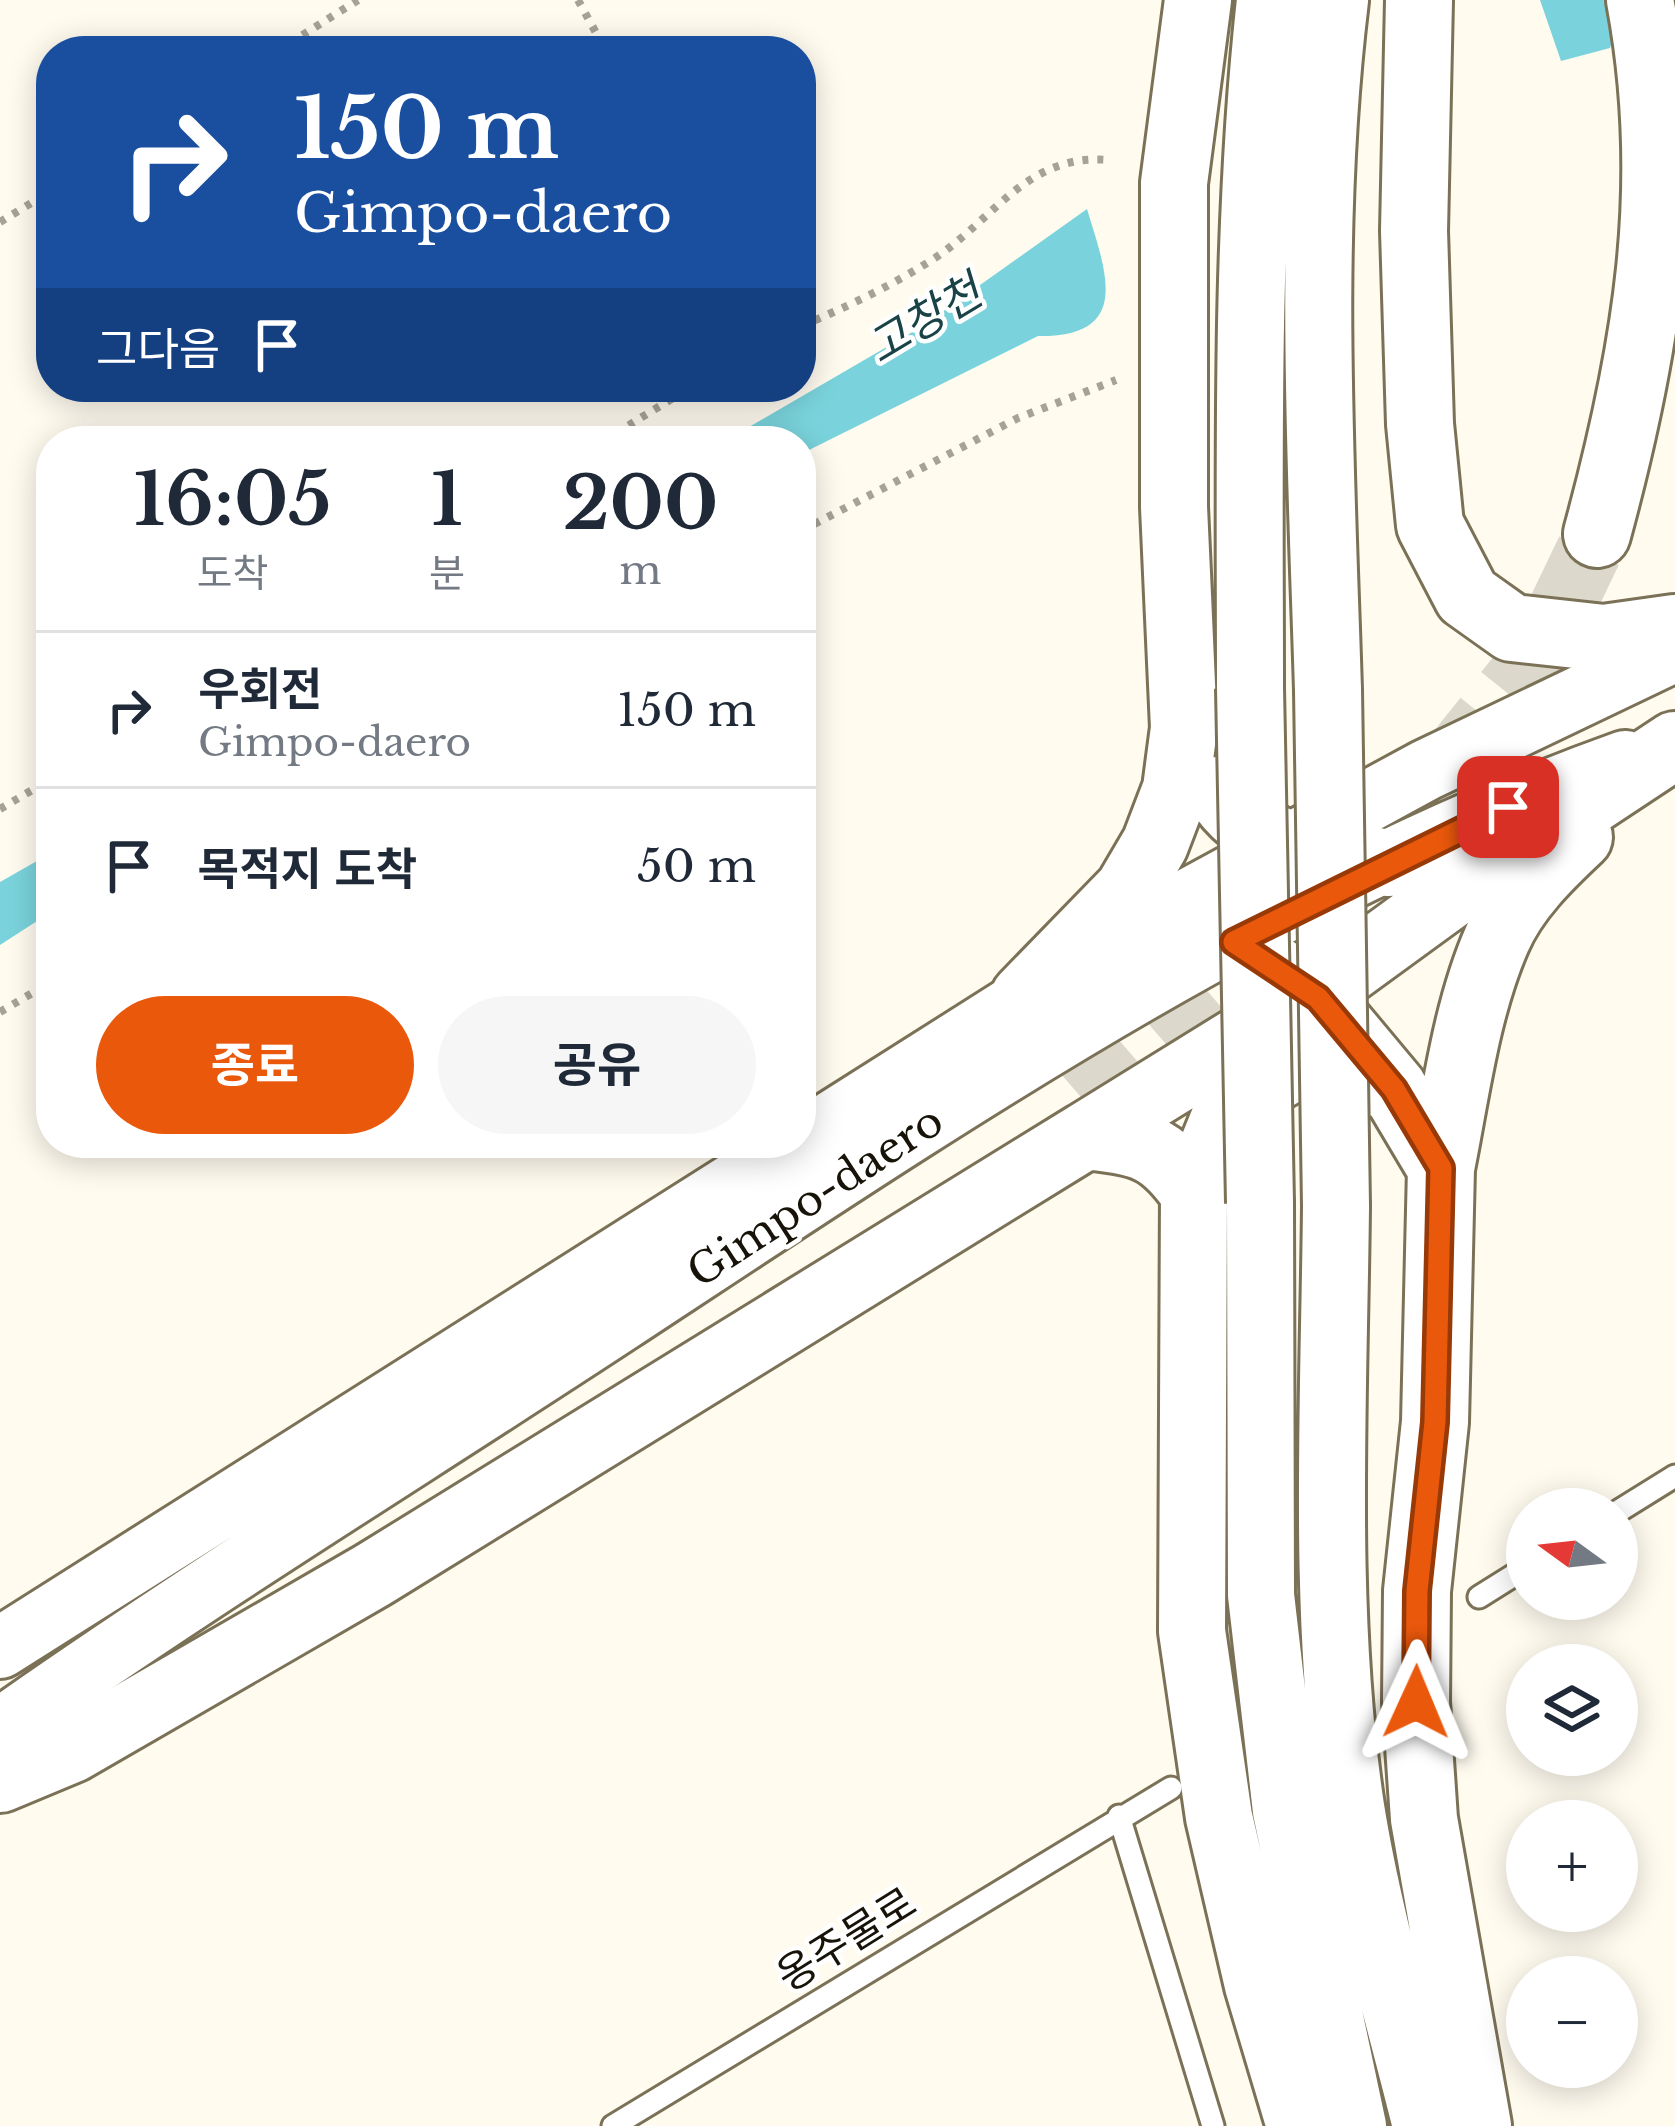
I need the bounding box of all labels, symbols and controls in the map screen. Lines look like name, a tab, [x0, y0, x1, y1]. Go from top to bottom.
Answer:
text: 150 m	[294, 77, 559, 181]
icon: right	[96, 84, 252, 240]
text: Gimpo-daero	[294, 180, 672, 247]
water label: 고창천	[856, 261, 996, 375]
icon: arrive	[244, 312, 310, 378]
text: 그다음	[96, 321, 220, 377]
text: 16:05	[134, 455, 331, 544]
text: 1	[431, 455, 463, 544]
text: 200	[563, 459, 718, 548]
text: m	[620, 546, 661, 595]
text: 도착	[197, 549, 268, 598]
text: 분	[429, 549, 465, 598]
text: 우회전	[198, 661, 322, 717]
icon: right	[96, 677, 162, 743]
text: 150 m	[617, 682, 756, 738]
text: Gimpo-daero	[198, 718, 471, 767]
pin	[1457, 756, 1559, 858]
icon: arrive	[1475, 774, 1541, 840]
icon: arrive	[96, 833, 162, 899]
text: 50 m	[637, 838, 756, 894]
text: 목적지 도착	[198, 841, 417, 897]
button: 종료	[96, 996, 414, 1134]
button: 공유	[438, 996, 756, 1134]
street label: Gimpo-daero	[678, 1094, 952, 1298]
north arrow	[1506, 1488, 1638, 1620]
map controls	[1506, 1488, 1638, 2088]
position arrow	[1353, 1639, 1479, 1765]
button: layers	[1506, 1644, 1638, 1776]
button: +	[1506, 1800, 1638, 1932]
street label: 옹주물로	[767, 1876, 925, 2002]
button: −	[1506, 1956, 1638, 2088]

